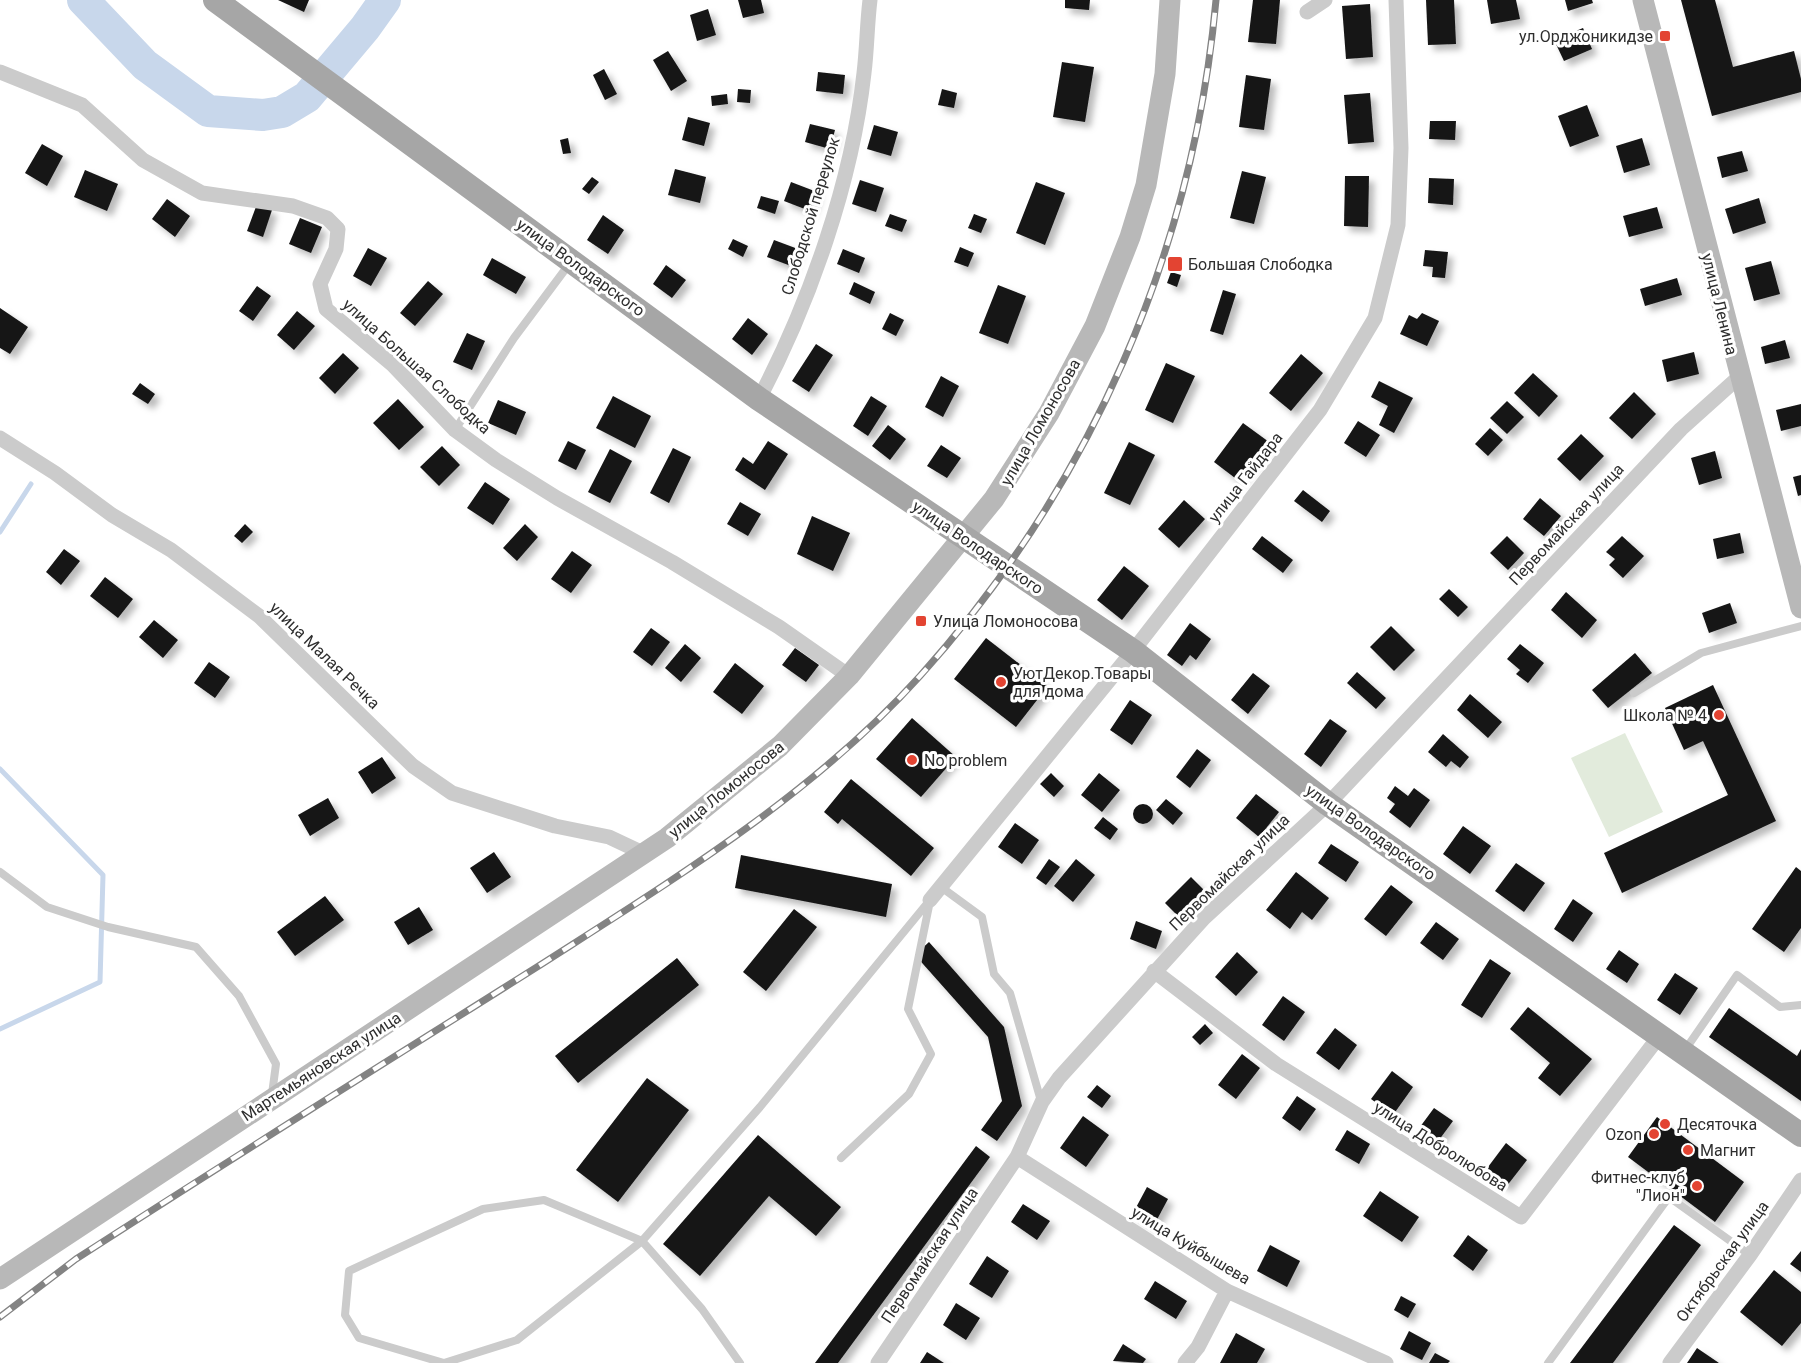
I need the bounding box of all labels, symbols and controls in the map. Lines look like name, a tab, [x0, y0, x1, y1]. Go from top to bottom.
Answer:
place label: ул.Орджоникидзе	[1519, 27, 1653, 46]
marker: ул.Орджоникидзе	[1658, 29, 1672, 43]
street label: Слободской переулок	[777, 134, 844, 298]
street label: улица Володарского	[513, 215, 648, 320]
street label: улица Ленина	[1698, 251, 1741, 357]
marker: Большая Слободка	[1166, 255, 1184, 273]
place label: Большая Слободка	[1188, 255, 1333, 274]
street label: улица Большая Слободка	[339, 295, 495, 438]
street label: улица Ломоносова	[996, 356, 1084, 489]
street label: улица Гайдара	[1204, 428, 1286, 526]
street label: Первомайская улица	[1505, 460, 1628, 589]
street label: улица Володарского	[909, 497, 1047, 598]
street label: улица Малая Речка	[266, 598, 384, 713]
place label: Улица Ломоносова	[933, 612, 1078, 631]
marker: Улица Ломоносова	[914, 614, 928, 628]
place label: УютДекор.Товары для дома	[1013, 664, 1152, 701]
marker: УютДекор.Товары для дома	[994, 675, 1008, 689]
place label: Школа № 4	[1623, 706, 1707, 725]
marker: Школа № 4	[1712, 708, 1726, 722]
street label: улица Ломоносова	[665, 737, 788, 842]
place label: No problem	[924, 751, 1007, 770]
marker: No problem	[905, 753, 919, 767]
street label: улица Володарского	[1302, 781, 1439, 884]
street label: Первомайская улица	[1165, 810, 1293, 935]
street label: Мартемьяновская улица	[238, 1008, 404, 1125]
street label: улица Добролюбова	[1370, 1098, 1511, 1195]
place label: Десяточка	[1677, 1115, 1757, 1134]
marker: Десяточка	[1658, 1117, 1672, 1131]
place label: Ozon	[1605, 1125, 1642, 1144]
marker: Ozon	[1647, 1127, 1661, 1141]
place label: Магнит	[1700, 1141, 1756, 1160]
marker: Магнит	[1681, 1143, 1695, 1157]
place label: Фитнес-клуб "Лион"	[1591, 1168, 1685, 1205]
marker: Фитнес-клуб "Лион"	[1690, 1179, 1704, 1193]
street label: Первомайская улица	[877, 1184, 982, 1327]
street label: Октябрьская улица	[1672, 1197, 1773, 1325]
street label: улица Куйбышева	[1128, 1202, 1254, 1288]

